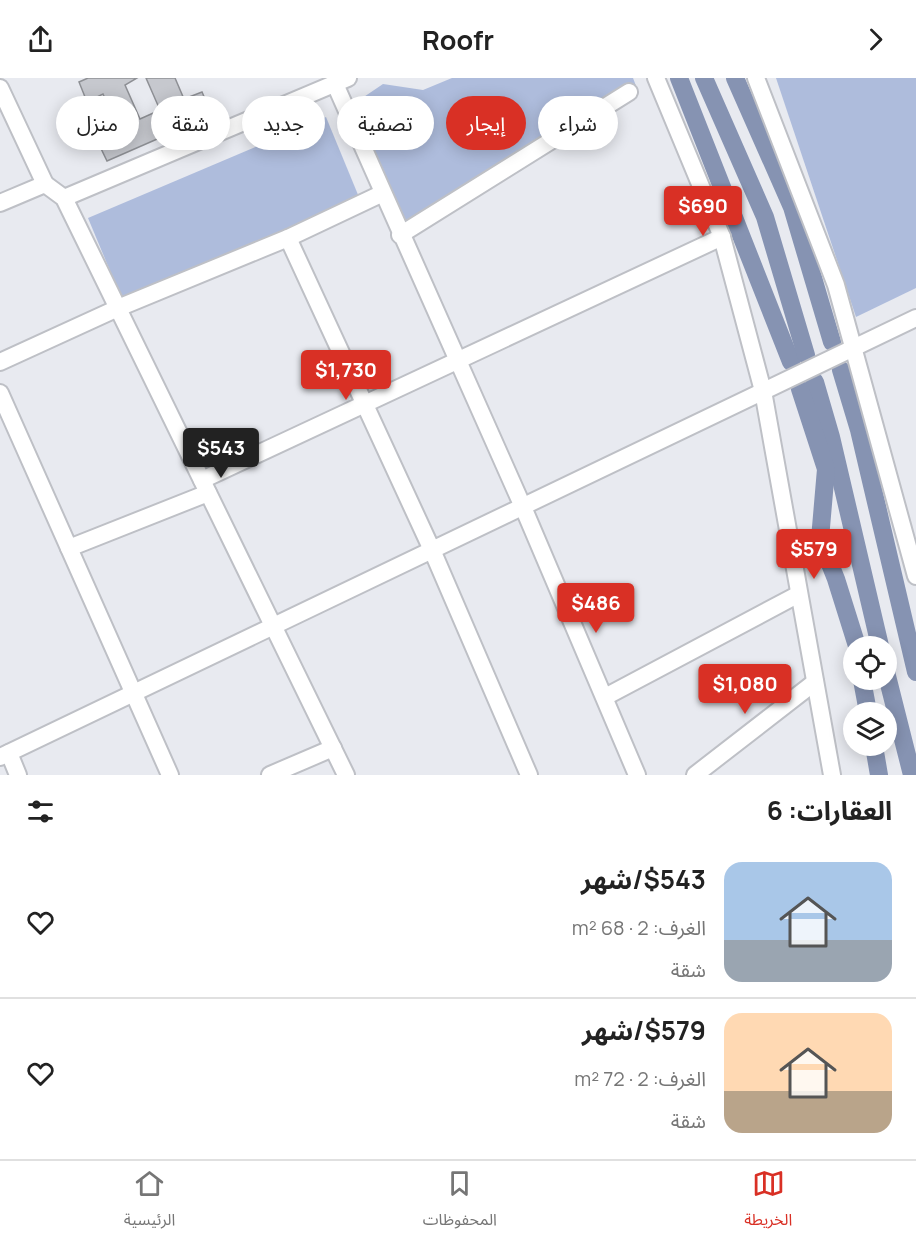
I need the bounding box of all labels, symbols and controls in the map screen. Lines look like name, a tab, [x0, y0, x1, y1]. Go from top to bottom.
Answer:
text: Roofr	[422, 21, 494, 58]
icon: share	[24, 23, 57, 56]
icon: forward	[859, 23, 892, 56]
chip: منزل	[56, 96, 139, 150]
chip: شقة	[151, 96, 230, 150]
chip: جديد	[242, 96, 325, 150]
chip: تصفية	[337, 96, 434, 150]
chip: إيجار	[446, 96, 526, 150]
chip: شراء	[538, 96, 618, 150]
pin: $690	[667, 186, 739, 237]
text: $690	[678, 192, 728, 219]
pin: $1,730	[297, 350, 395, 401]
text: $1,730	[315, 356, 377, 383]
pin: $543	[185, 428, 257, 479]
text: $543	[197, 434, 245, 461]
pin: $579	[778, 529, 850, 580]
text: $579	[790, 535, 838, 562]
pin: $486	[560, 583, 632, 634]
text: $486	[571, 589, 621, 616]
map controls	[843, 636, 897, 756]
button: locate	[843, 636, 897, 690]
pin: $1,080	[696, 664, 794, 715]
text: $1,080	[712, 670, 778, 697]
button: layers	[843, 702, 897, 756]
text: العقارات: 6	[767, 792, 892, 828]
icon: filters	[24, 795, 57, 828]
text: $543/شهر	[581, 861, 706, 897]
icon: home	[772, 886, 844, 958]
icon: heart	[24, 906, 57, 939]
text: الغرف: 2 · 68 m²	[572, 914, 706, 941]
text: شقة	[671, 956, 706, 983]
text: $579/شهر	[582, 1012, 706, 1048]
icon: home	[772, 1037, 844, 1109]
icon: heart	[24, 1057, 57, 1090]
text: الغرف: 2 · 72 m²	[574, 1065, 706, 1092]
text: شقة	[671, 1107, 706, 1134]
tab: الرئيسية	[124, 1167, 175, 1237]
tab: المحفوظات	[423, 1167, 497, 1237]
tab: الخريطة	[744, 1167, 792, 1237]

